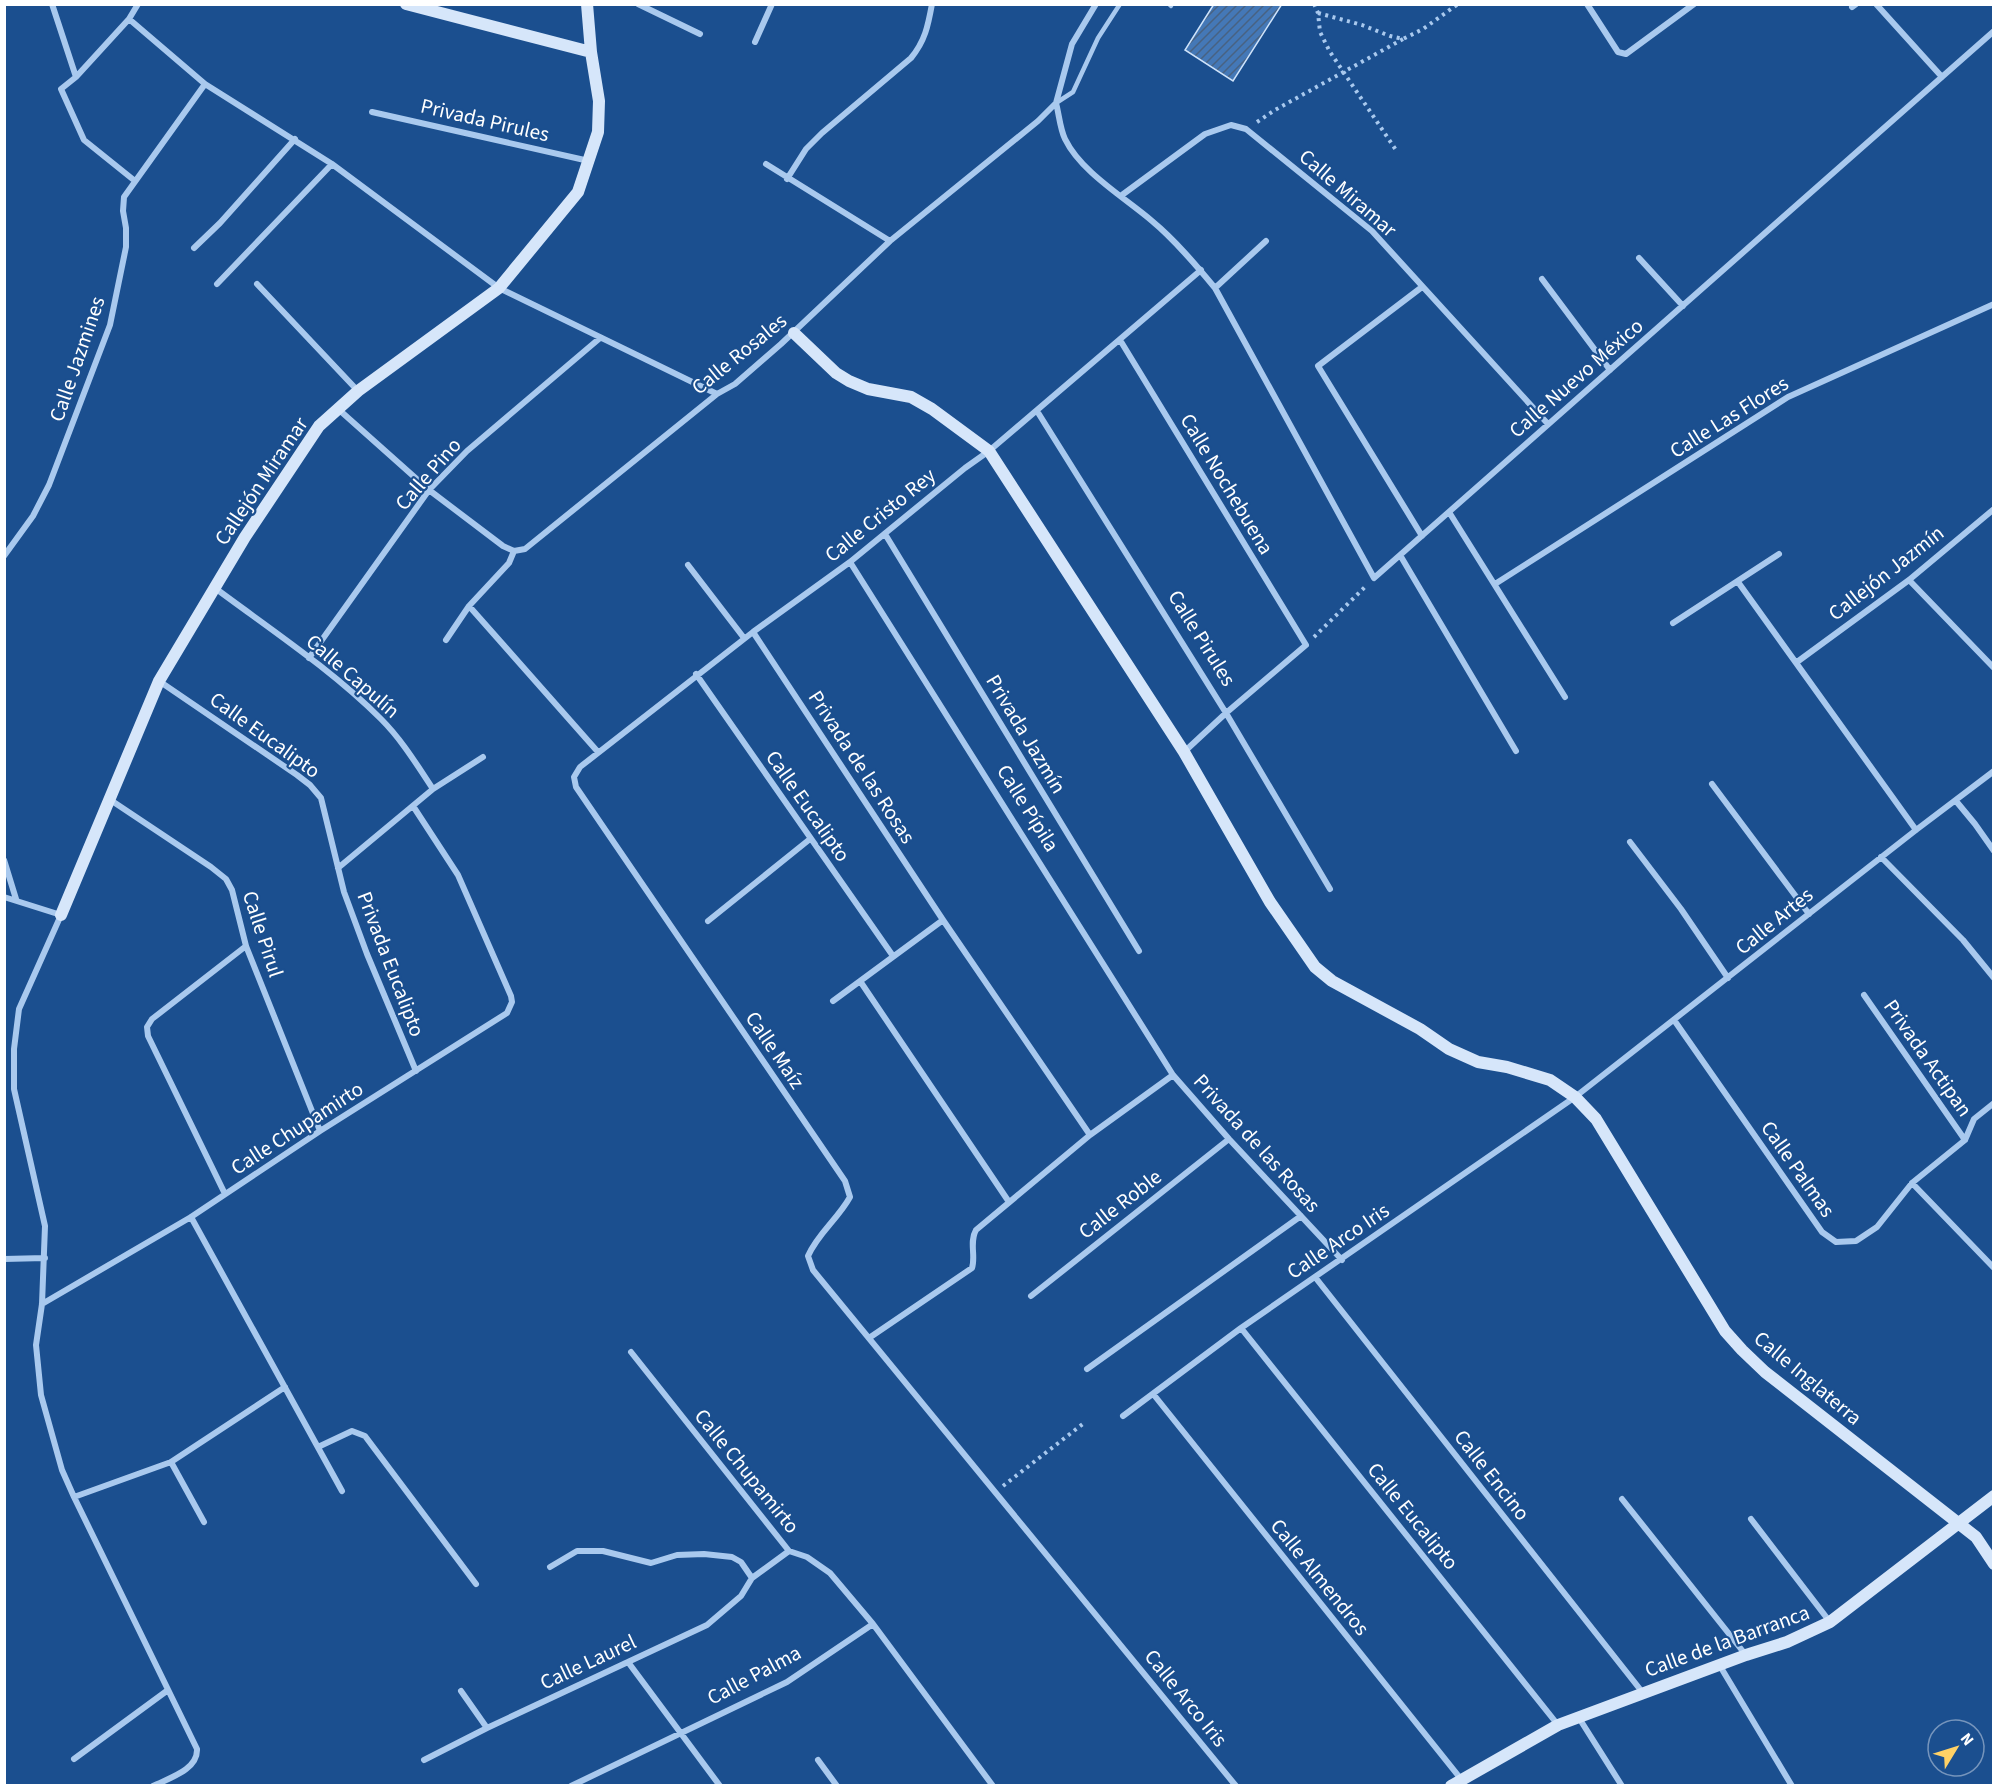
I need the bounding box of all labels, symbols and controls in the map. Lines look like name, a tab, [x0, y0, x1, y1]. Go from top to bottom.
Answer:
street label: Privada Pirules	[418, 91, 552, 149]
street label: Calle Miramar	[1292, 142, 1404, 244]
street label: Calle Jazmines	[42, 292, 113, 426]
street label: Calle Rosales	[685, 306, 793, 402]
street label: Calle Nuevo México	[1502, 311, 1650, 445]
street label: Calle Las Flores	[1664, 368, 1794, 466]
street label: Calle Nochebuena	[1173, 408, 1281, 560]
street label: Callejón Miramar	[207, 410, 316, 551]
street label: Calle Pino	[388, 431, 468, 517]
street label: Calle Cristo Rey	[818, 461, 942, 569]
street label: Callejón Jazmín	[1822, 518, 1950, 628]
street label: Calle Pirules	[1161, 584, 1244, 692]
street label: Calle Capulín	[300, 627, 406, 725]
street label: Privada Jazmín	[979, 669, 1073, 799]
street label: Calle Eucalipto	[203, 685, 327, 785]
street label: Privada de las Rosas	[801, 685, 923, 850]
street label: Calle Eucalipto	[758, 744, 858, 868]
street label: Calle Pípila	[989, 759, 1067, 857]
street label: Calle Artes	[1729, 880, 1820, 962]
street label: Calle Pirul	[235, 887, 291, 981]
street label: Privada Eucalipto	[350, 887, 432, 1041]
street label: Privada Actipan	[1876, 993, 1980, 1123]
street label: Calle Maíz	[738, 1005, 812, 1095]
street label: Privada de las Rosas	[1187, 1067, 1328, 1219]
street label: Calle Chupamirto	[225, 1074, 369, 1182]
street label: Calle Palmas	[1754, 1115, 1842, 1223]
street label: Calle Roble	[1072, 1162, 1168, 1246]
street label: Calle Arco Iris	[1281, 1195, 1395, 1286]
street label: Calle Inglaterra	[1747, 1324, 1869, 1432]
street label: Calle Chupamirto	[687, 1402, 807, 1540]
street label: Calle Encino	[1447, 1423, 1537, 1527]
street label: Calle Eucalipto	[1360, 1456, 1466, 1576]
street label: Calle Almendros	[1263, 1512, 1377, 1642]
street label: Calle de la Barranca	[1640, 1597, 1814, 1685]
street label: Calle Laurel	[535, 1627, 641, 1697]
street label: Calle Palma	[702, 1638, 806, 1712]
street label: Calle Arco Iris	[1137, 1643, 1235, 1753]
north arrow	[1926, 1718, 1986, 1778]
text: N	[1955, 1728, 1979, 1750]

